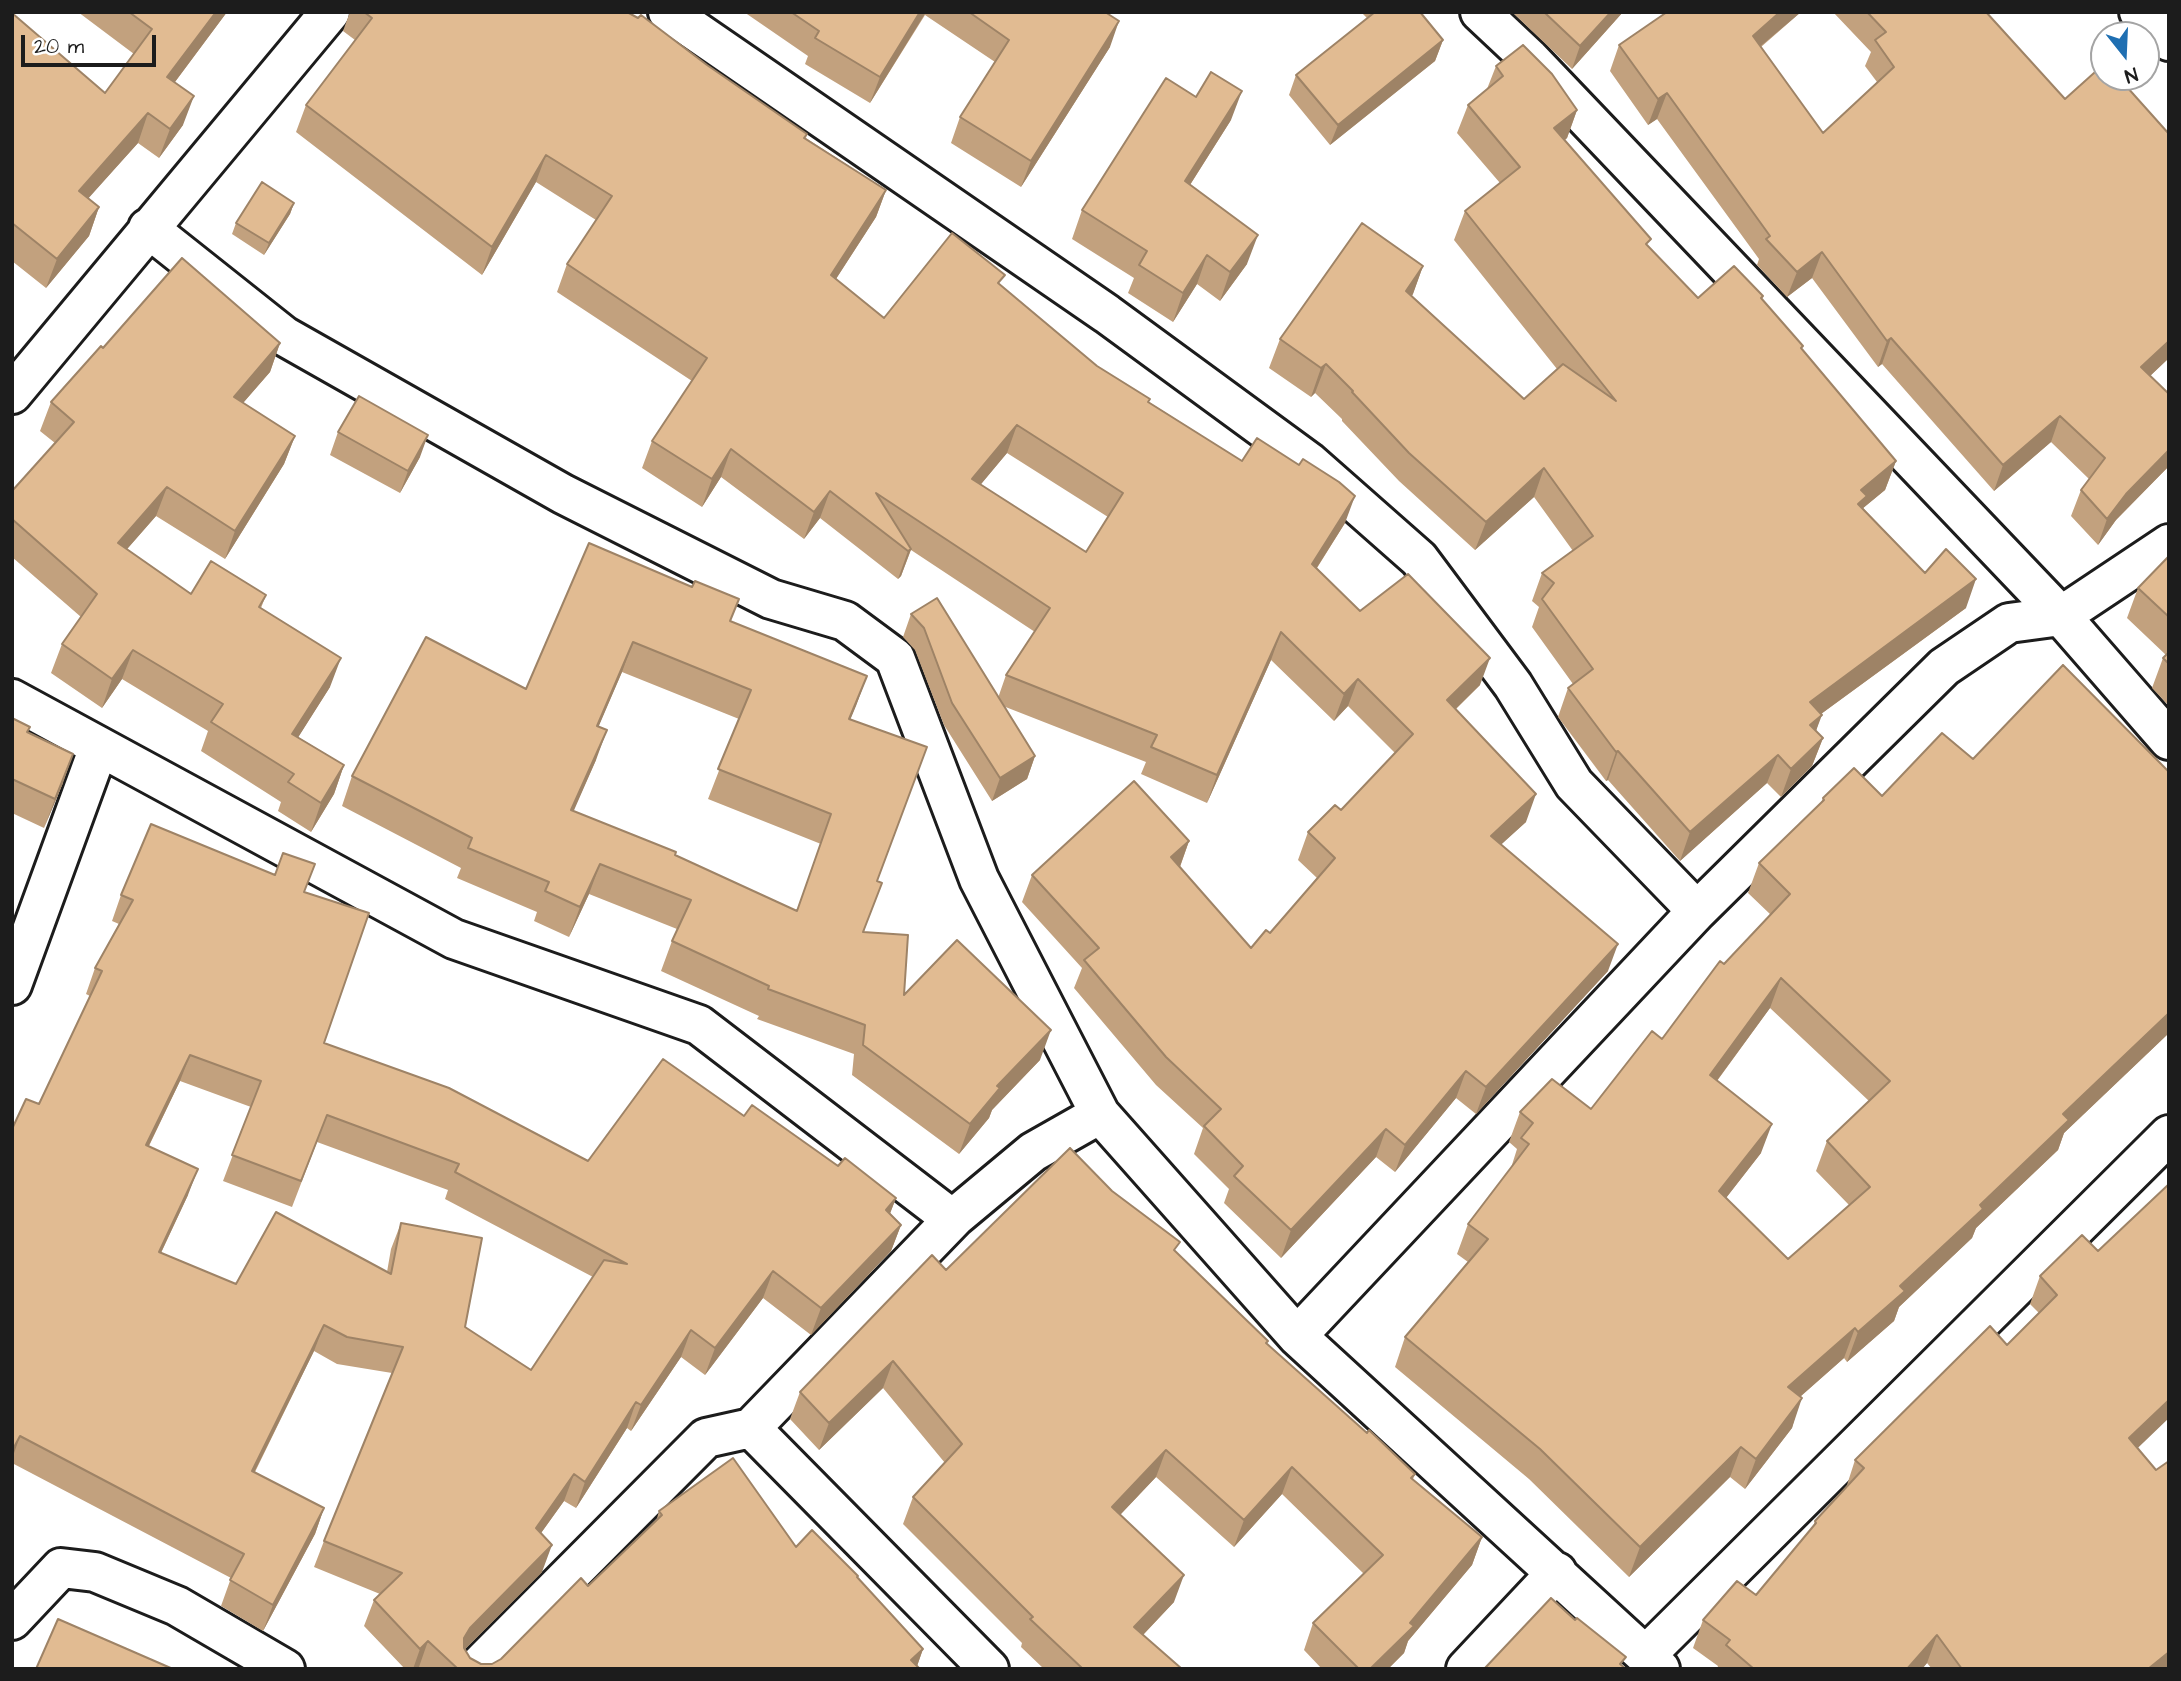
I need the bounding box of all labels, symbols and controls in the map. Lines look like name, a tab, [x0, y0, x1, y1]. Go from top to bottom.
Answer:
scale bar	[24, 21, 159, 65]
north arrow	[2090, 21, 2160, 91]
text: 20 m	[34, 32, 84, 61]
text: N	[2121, 60, 2141, 89]

